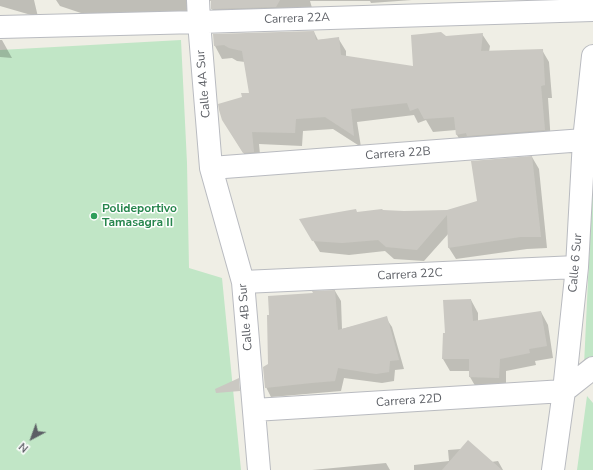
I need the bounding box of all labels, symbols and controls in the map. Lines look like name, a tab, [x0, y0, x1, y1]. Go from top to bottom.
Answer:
street label: Carrera 22A	[264, 11, 330, 27]
street label: Calle 4A Sur	[194, 49, 214, 119]
street label: Carrera 22B	[365, 145, 431, 163]
place label: Polideportivo Tamasagra II	[102, 202, 177, 230]
marker: Polideportivo Tamasagra II	[89, 211, 99, 221]
street label: Calle 6 Sur	[566, 233, 586, 293]
street label: Carrera 22C	[377, 266, 443, 284]
street label: Calle 4B Sur	[236, 283, 256, 351]
street label: Carrera 22D	[376, 392, 442, 410]
north arrow	[12, 418, 52, 458]
text: N	[16, 439, 32, 456]

